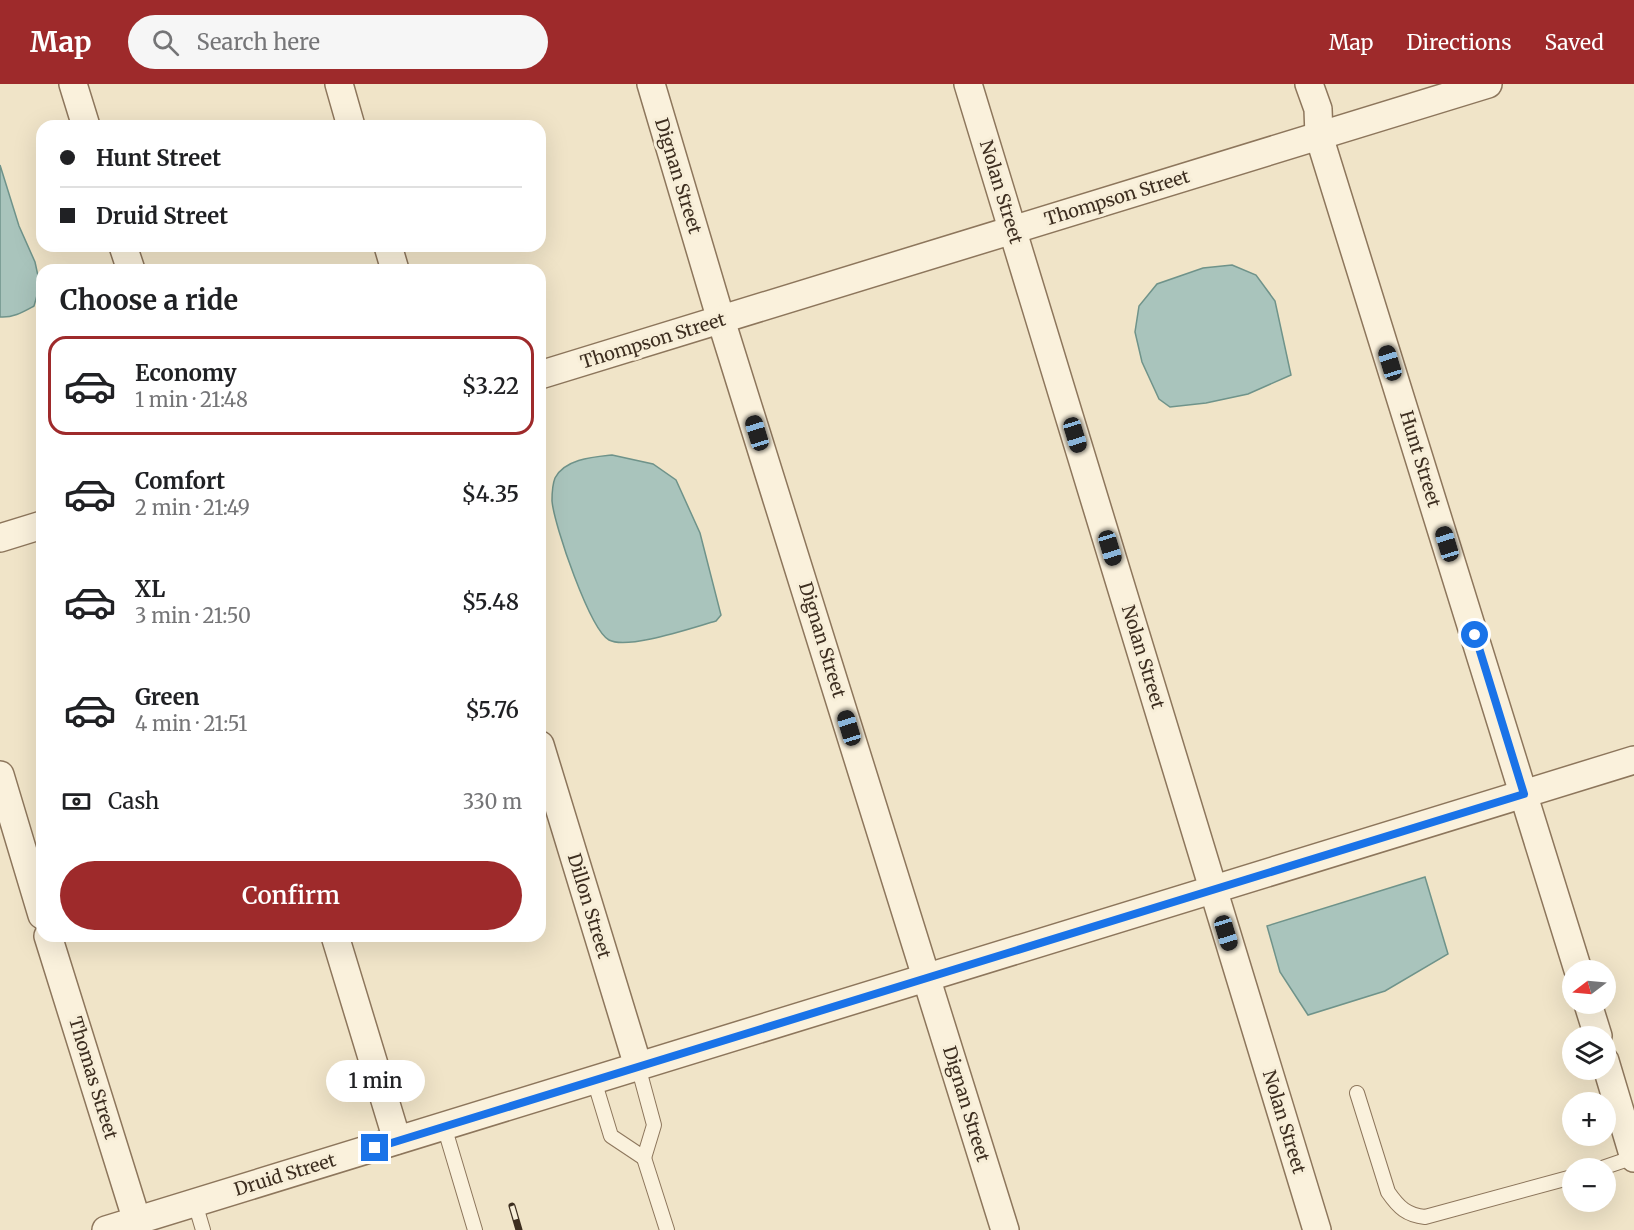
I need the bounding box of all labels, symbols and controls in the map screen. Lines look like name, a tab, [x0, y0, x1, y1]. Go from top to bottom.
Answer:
search box	[128, 15, 548, 69]
text: Map	[30, 24, 92, 60]
icon: search	[149, 26, 182, 59]
text: Search here	[197, 28, 320, 56]
text: Map	[1329, 29, 1373, 56]
text: Directions	[1406, 29, 1511, 56]
text: Saved	[1544, 29, 1604, 56]
street label: Dignan Street	[650, 115, 707, 236]
street label: Nolan Street	[975, 137, 1028, 246]
text: Hunt Street	[96, 144, 221, 172]
street label: Thompson Street	[1041, 165, 1192, 231]
text: Druid Street	[96, 202, 228, 230]
text: Choose a ride	[60, 283, 238, 317]
street label: Thompson Street	[577, 308, 728, 374]
car	[1376, 343, 1404, 383]
icon: car	[63, 359, 117, 413]
text: Economy	[135, 359, 236, 387]
text: $3.22	[462, 372, 519, 400]
text: 1 min · 21:48	[135, 387, 248, 412]
street label: Hunt Street	[1395, 408, 1446, 510]
car	[743, 413, 771, 453]
car	[1061, 415, 1089, 455]
icon: car	[63, 467, 117, 521]
text: Comfort	[135, 467, 225, 495]
text: $4.35	[462, 480, 519, 508]
text: 2 min · 21:49	[135, 495, 250, 520]
car	[1433, 524, 1461, 564]
car	[1096, 528, 1124, 568]
icon: car	[63, 575, 117, 629]
text: XL	[135, 575, 165, 603]
street label: Dignan Street	[794, 579, 851, 700]
text: $5.48	[462, 588, 519, 616]
street label: Nolan Street	[1117, 602, 1170, 711]
text: 3 min · 21:50	[135, 603, 251, 628]
route start	[1461, 621, 1488, 648]
icon: car	[63, 683, 117, 737]
text: Green	[135, 683, 199, 711]
text: $5.76	[465, 696, 519, 724]
car	[835, 708, 863, 748]
text: 4 min · 21:51	[135, 711, 247, 736]
icon: cash	[60, 785, 93, 818]
text: Cash	[108, 787, 159, 815]
text: 330 m	[463, 789, 522, 814]
street label: Dillon Street	[563, 851, 616, 961]
button: Confirm	[60, 861, 522, 930]
car	[1212, 913, 1240, 953]
north arrow	[1562, 960, 1616, 1014]
map controls	[1562, 960, 1616, 1212]
street label: Thomas Street	[64, 1014, 123, 1142]
button: layers	[1562, 1026, 1616, 1080]
street label: Dignan Street	[938, 1043, 995, 1164]
callout: 1 min	[326, 1061, 424, 1103]
street label: Nolan Street	[1258, 1067, 1311, 1176]
text: 1 min	[349, 1068, 402, 1093]
button: +	[1562, 1092, 1616, 1146]
route end	[361, 1134, 388, 1161]
street label: Druid Street	[231, 1148, 339, 1201]
button: −	[1562, 1158, 1616, 1212]

